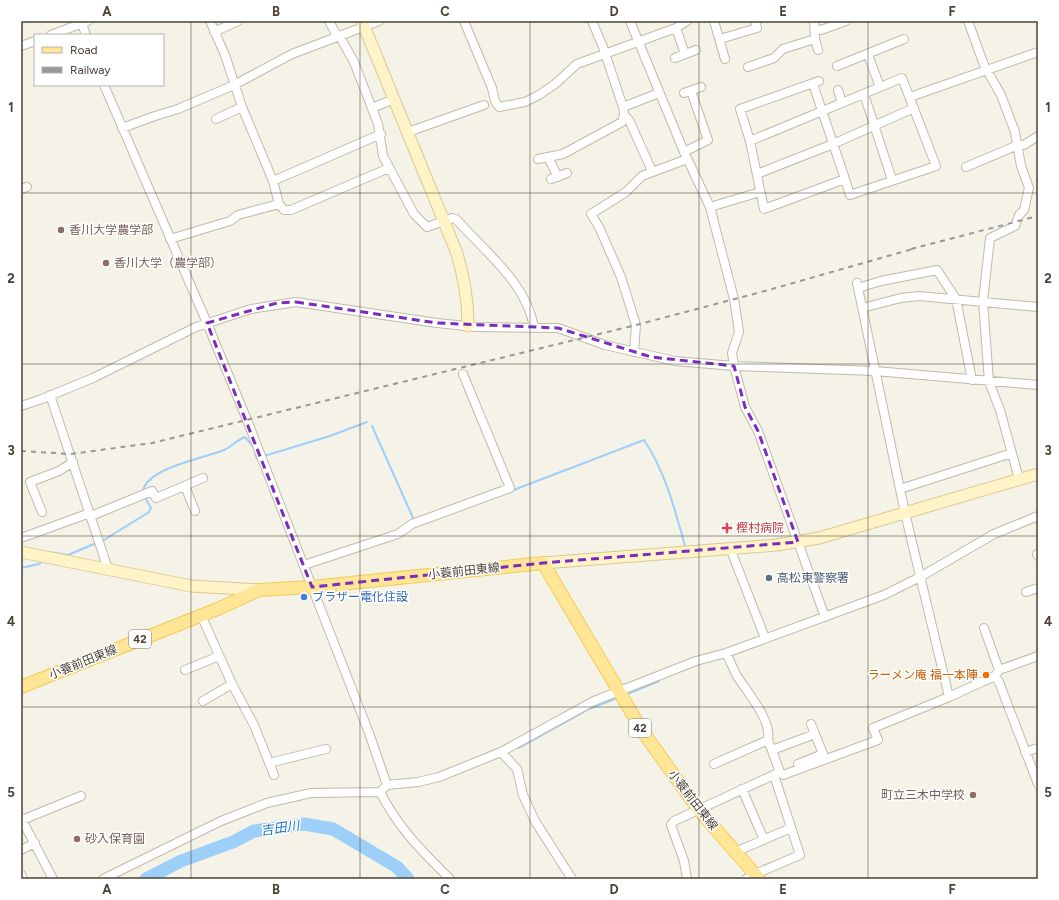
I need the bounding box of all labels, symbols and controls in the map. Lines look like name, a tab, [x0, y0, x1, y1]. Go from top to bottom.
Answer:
text: A	[102, 4, 112, 19]
text: B	[272, 4, 280, 19]
text: C	[440, 4, 450, 19]
text: D	[609, 4, 619, 19]
text: E	[779, 4, 787, 19]
text: F	[948, 4, 956, 19]
legend	[34, 34, 164, 86]
text: Road	[70, 43, 98, 57]
text: Railway	[70, 63, 111, 77]
text: 1	[8, 100, 14, 115]
text: 1	[1045, 100, 1051, 115]
place label: 香川大学農学部	[69, 223, 153, 237]
marker: 香川大学農学部	[56, 225, 66, 235]
place label: 香川大学（農学部）	[114, 256, 222, 270]
marker: 香川大学（農学部）	[101, 258, 111, 268]
text: 2	[7, 271, 15, 286]
text: 2	[1044, 271, 1052, 286]
text: 3	[7, 443, 15, 458]
text: 3	[1044, 443, 1052, 458]
place label: 樫村病院	[736, 521, 784, 535]
marker: 樫村病院	[721, 522, 733, 534]
street label: 小蓑前田東線	[427, 560, 501, 582]
place label: 高松東警察署	[777, 571, 849, 585]
marker: 高松東警察署	[764, 573, 774, 583]
place label: ブラザー電化住設	[312, 590, 408, 604]
marker: ブラザー電化住設	[299, 592, 309, 602]
text: 4	[7, 614, 15, 629]
text: 4	[1044, 614, 1052, 629]
road number: 42	[129, 630, 151, 648]
street label: 小蓑前田東線	[47, 642, 119, 682]
place label: ラーメン庵 福一本陣	[868, 668, 978, 682]
marker: ラーメン庵 福一本陣	[981, 670, 991, 680]
road number: 42	[629, 719, 651, 737]
street label: 小蓑前田東線	[665, 767, 721, 833]
text: 5	[7, 785, 15, 800]
text: 5	[1044, 785, 1052, 800]
place label: 町立三木中学校	[881, 788, 965, 802]
marker: 町立三木中学校	[968, 790, 978, 800]
water label: 吉田川	[260, 818, 302, 838]
place label: 砂入保育園	[85, 832, 145, 846]
marker: 砂入保育園	[72, 834, 82, 844]
text: A	[102, 882, 112, 897]
text: B	[272, 882, 280, 897]
text: C	[440, 882, 450, 897]
text: D	[609, 882, 619, 897]
text: E	[779, 882, 787, 897]
text: F	[948, 882, 956, 897]

